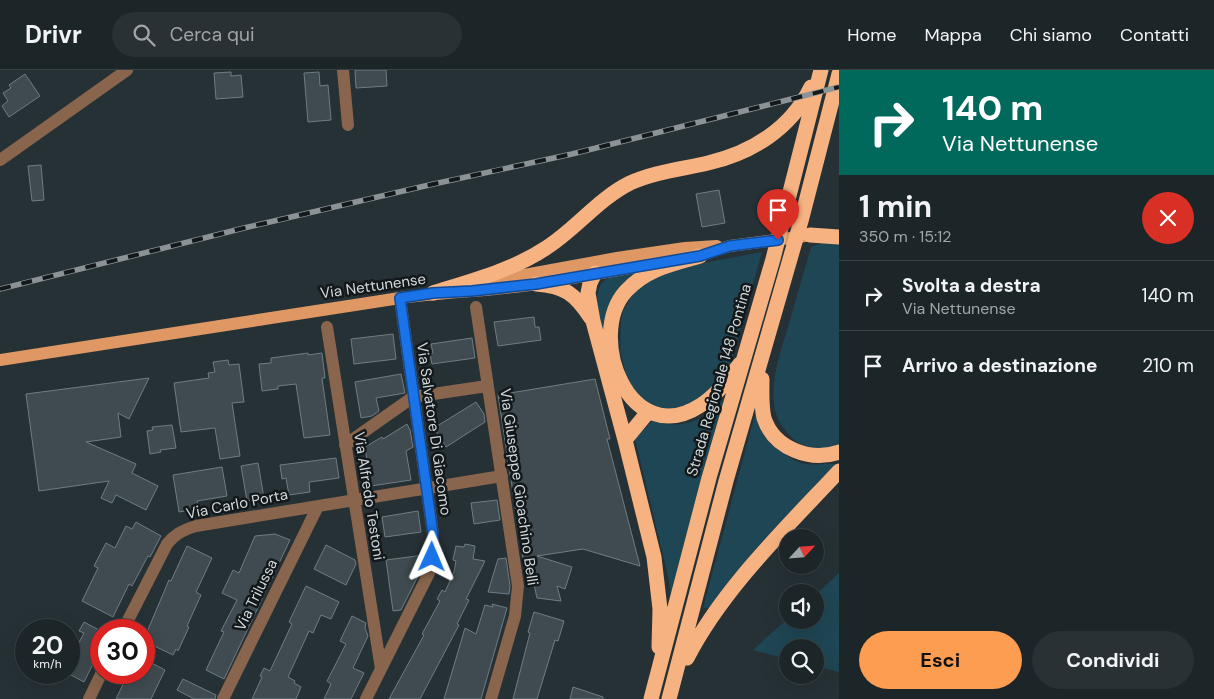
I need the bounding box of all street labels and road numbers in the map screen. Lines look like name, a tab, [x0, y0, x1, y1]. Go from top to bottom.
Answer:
street label: Via Nettunense	[319, 269, 427, 303]
street label: Strada Regionale 148 Pontina	[682, 282, 756, 478]
street label: Via Salvatore Di Giacomo	[412, 341, 456, 517]
street label: Via Giuseppe Gioachino Belli	[495, 387, 543, 587]
street label: Via Alfredo Testoni	[349, 430, 389, 562]
street label: Via Carlo Porta	[184, 484, 290, 524]
street label: Via Trilussa	[230, 556, 282, 634]

